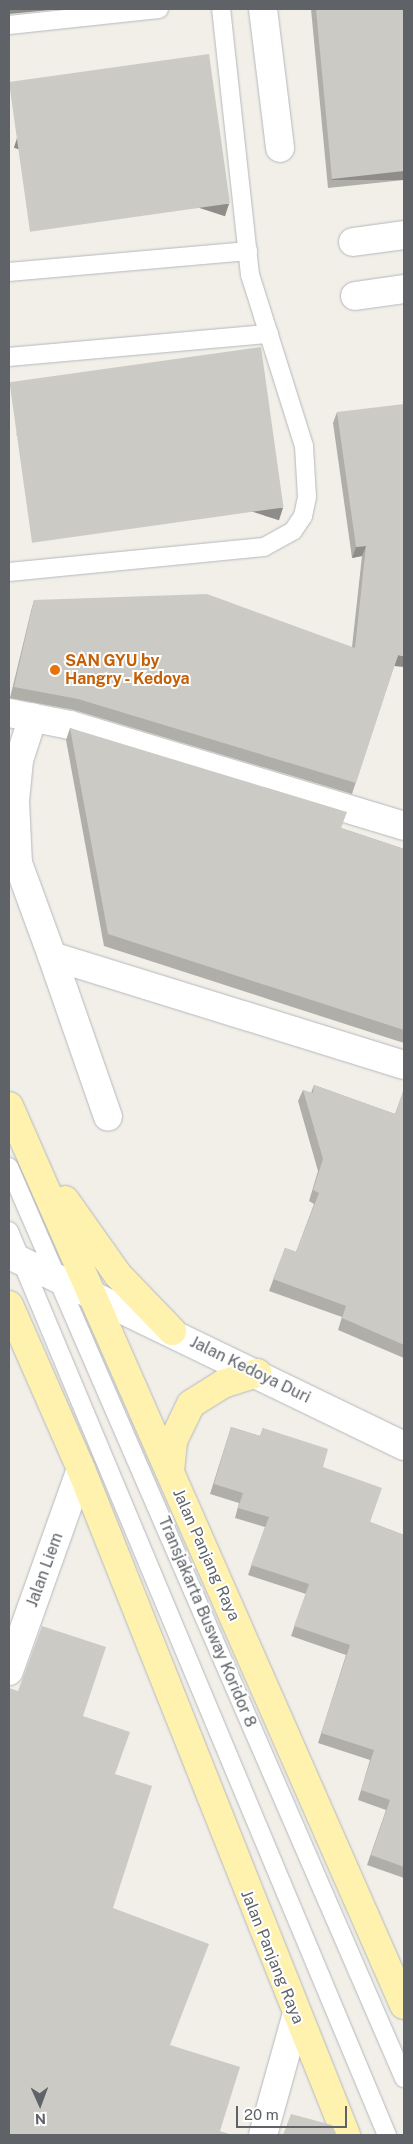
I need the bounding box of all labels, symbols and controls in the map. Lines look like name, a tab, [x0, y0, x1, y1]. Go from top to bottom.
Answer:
place label: SAN GYU by Hangry - Kedoya	[65, 651, 192, 689]
marker: SAN GYU by Hangry - Kedoya	[49, 664, 61, 676]
street label: Jalan Kedoya Duri	[187, 1333, 313, 1407]
street label: Jalan Panjang Raya	[168, 1486, 244, 1624]
street label: Transjakarta Busway Koridor 8	[154, 1514, 260, 1730]
street label: Jalan Liem	[23, 1530, 67, 1610]
street label: Jalan Panjang Raya	[236, 1887, 308, 2027]
north arrow	[15, 2079, 65, 2129]
scale bar	[238, 2096, 349, 2128]
text: 20 m	[244, 2106, 279, 2123]
text: N	[35, 2111, 46, 2127]

